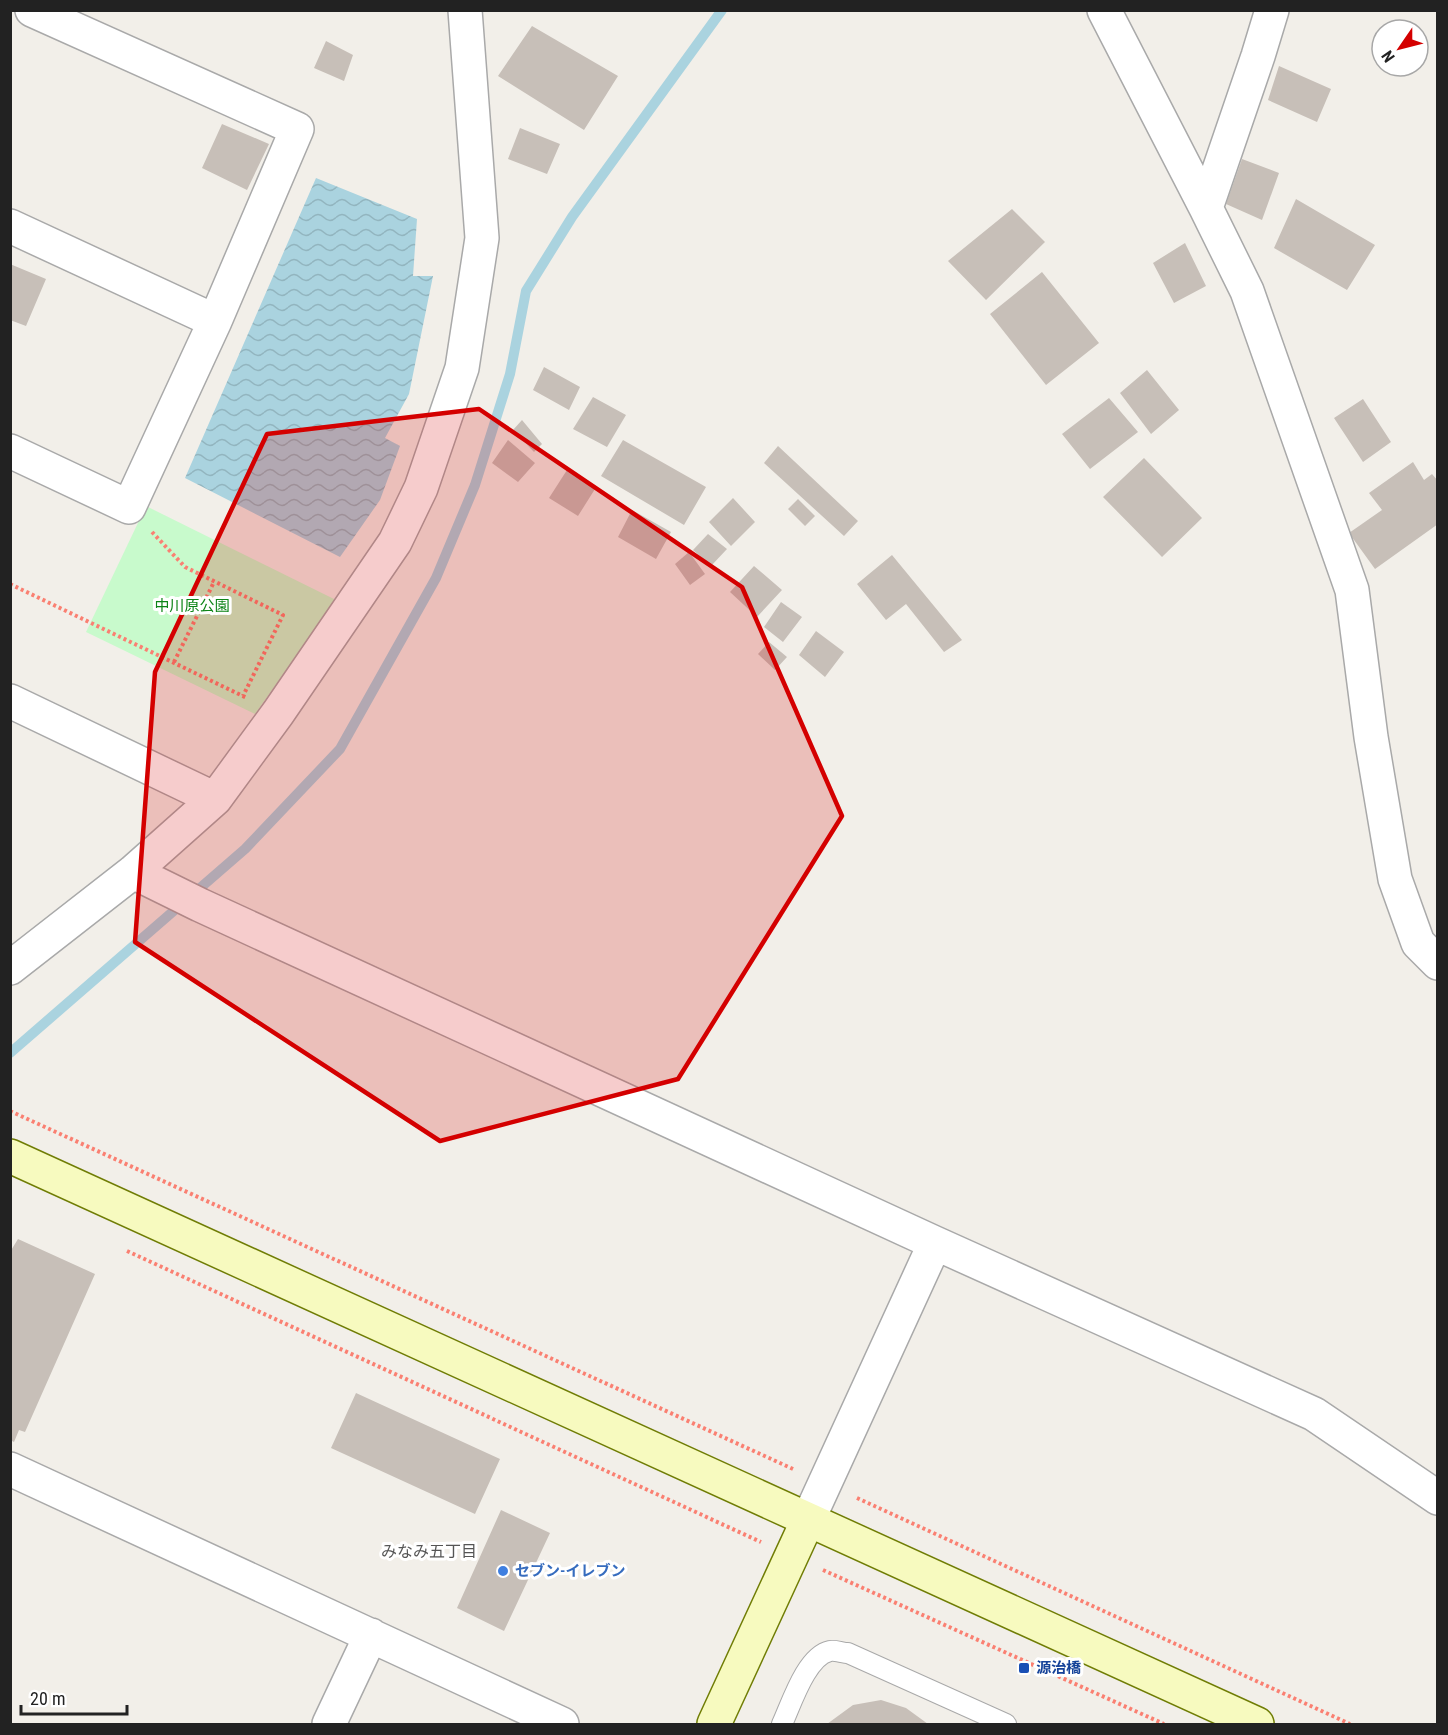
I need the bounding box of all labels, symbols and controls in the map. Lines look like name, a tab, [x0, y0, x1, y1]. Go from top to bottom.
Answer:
north arrow	[1370, 18, 1430, 78]
text: N	[1378, 47, 1399, 66]
park label: 中川原公園	[154, 597, 230, 615]
district label: みなみ五丁目	[381, 1542, 477, 1561]
place label: セブン-イレブン	[515, 1562, 625, 1580]
marker: セブン-イレブン	[496, 1564, 510, 1578]
place label: 源治橋	[1036, 1659, 1082, 1677]
marker: 源治橋	[1017, 1661, 1031, 1675]
scale bar	[21, 1678, 128, 1716]
text: 20 m	[30, 1688, 65, 1709]

